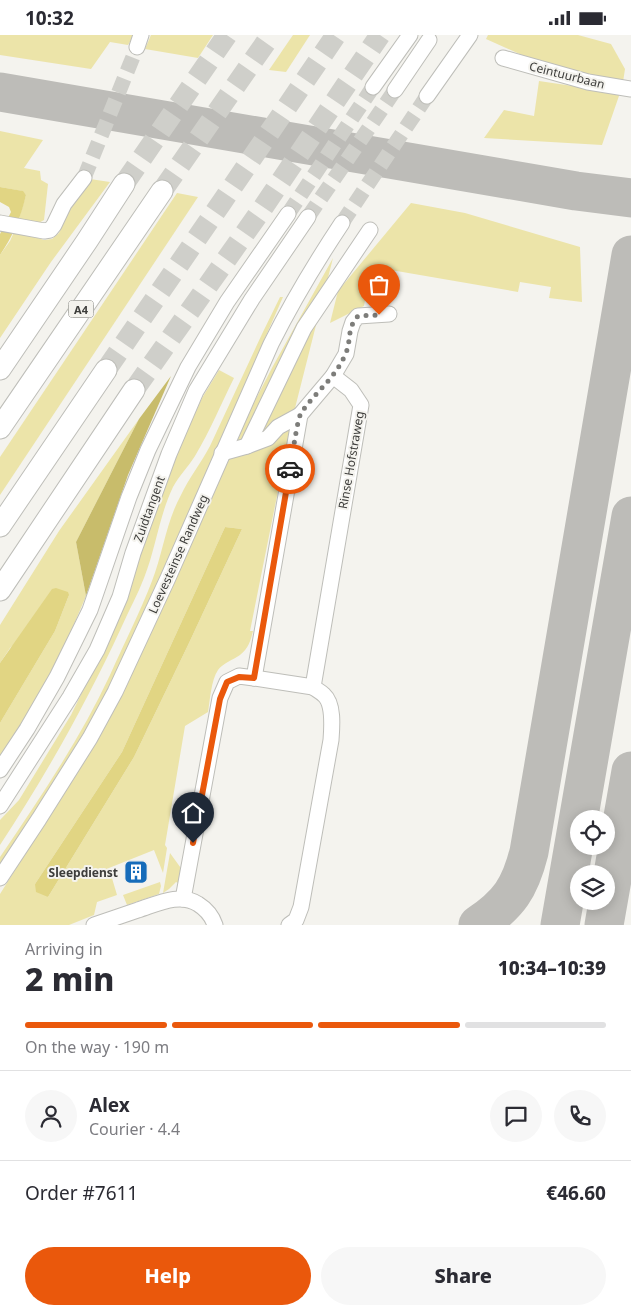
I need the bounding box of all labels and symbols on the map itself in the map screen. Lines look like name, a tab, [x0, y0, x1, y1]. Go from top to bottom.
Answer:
street label: Ceintuurbaan	[527, 57, 607, 93]
pin	[358, 264, 400, 315]
road number: A4	[68, 301, 94, 317]
street label: Rinse Hofstraweg	[334, 410, 368, 510]
courier	[265, 444, 315, 494]
street label: Zuidtangent	[129, 473, 169, 544]
street label: Loevesteinse Randweg	[144, 492, 212, 616]
pin	[172, 792, 214, 843]
building icon: Sleepdienst	[123, 859, 149, 885]
place label: Sleepdienst	[49, 864, 118, 881]

